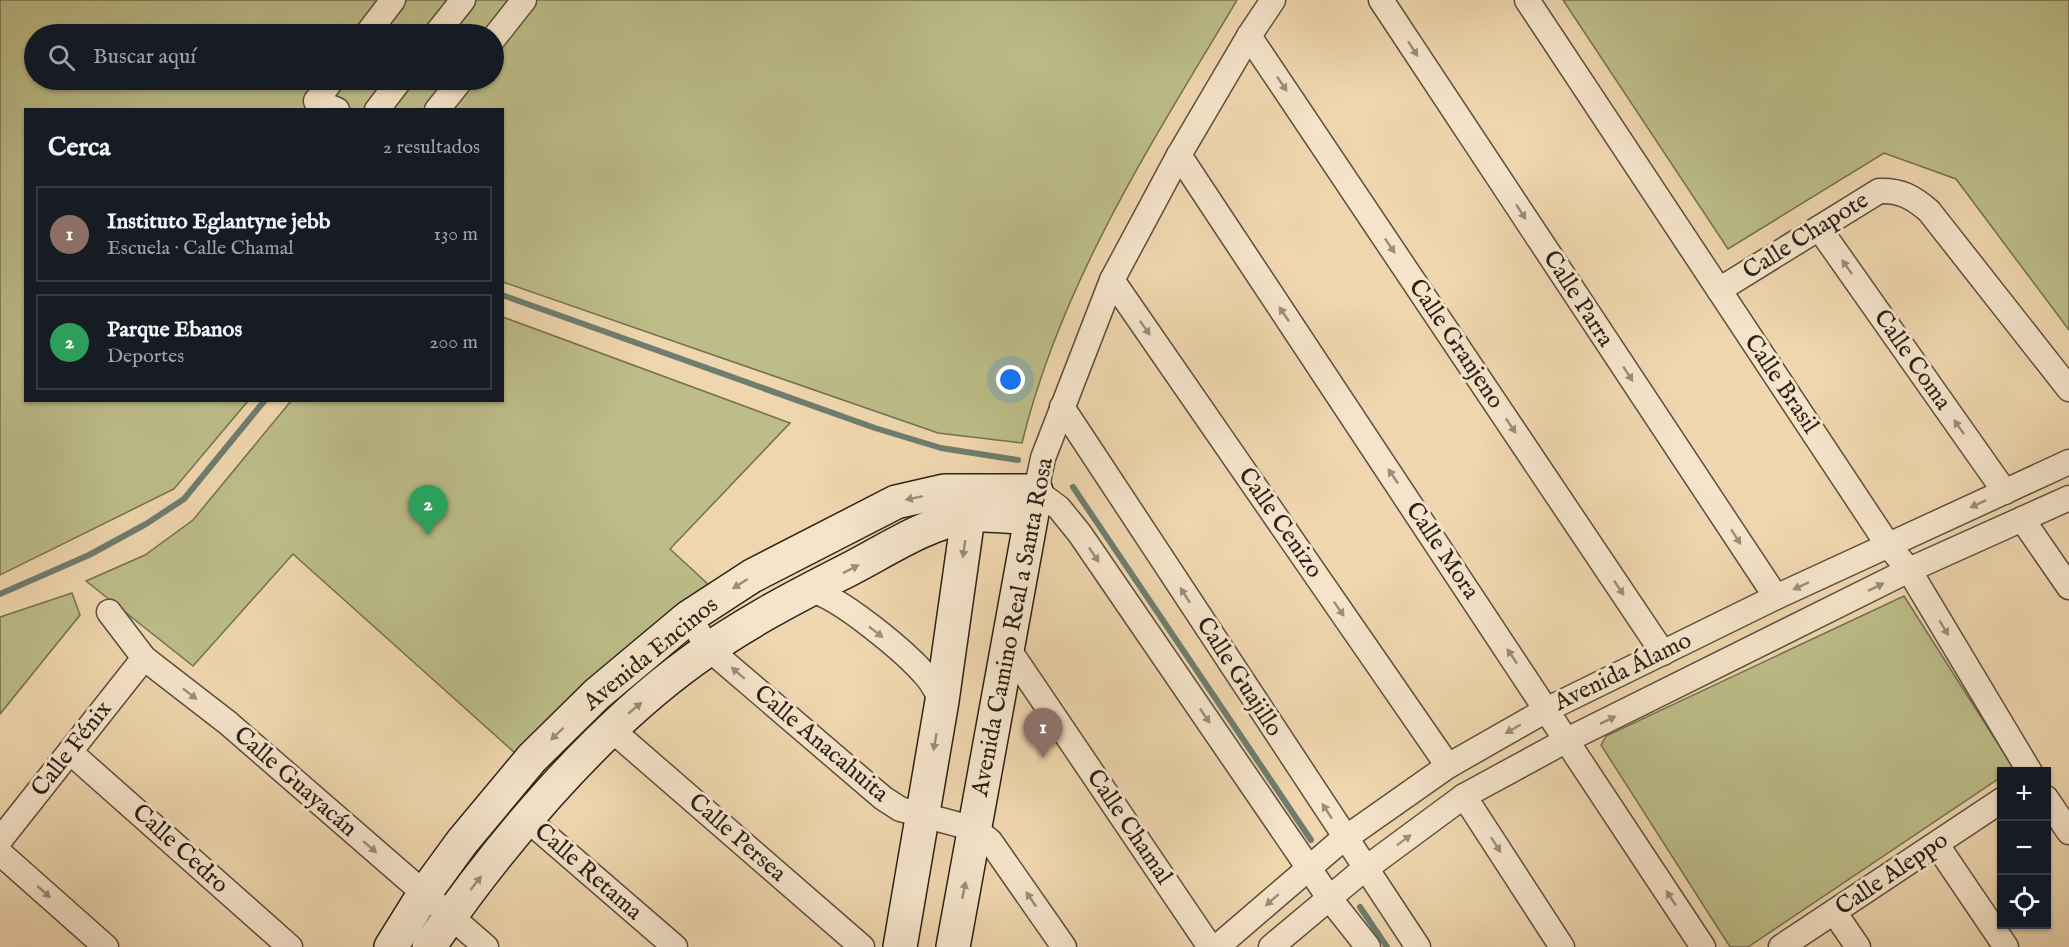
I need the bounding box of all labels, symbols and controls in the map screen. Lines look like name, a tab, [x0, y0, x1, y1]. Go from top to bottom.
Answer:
search box	[24, 24, 504, 90]
icon: search	[45, 41, 78, 74]
one-way arrow	[1407, 41, 1418, 57]
text: Buscar aquí	[93, 43, 196, 71]
one-way arrow	[1276, 76, 1288, 92]
text: Cerca	[48, 131, 110, 164]
text: 2 resultados	[383, 135, 480, 160]
street label: Calle Chapote	[1737, 185, 1875, 287]
one-way arrow	[1515, 203, 1526, 220]
text: Instituto Eglantyne jebb	[107, 208, 331, 236]
text: 1	[66, 222, 73, 247]
text: 130 m	[433, 222, 478, 247]
text: Escuela · Calle Chamal	[107, 236, 294, 261]
one-way arrow	[1384, 238, 1396, 254]
street label: Calle Parra	[1535, 245, 1621, 354]
one-way arrow	[1841, 260, 1853, 276]
street label: Calle Granjeno	[1401, 273, 1511, 415]
street label: Calle Coma	[1866, 304, 1958, 417]
one-way arrow	[1279, 305, 1290, 322]
text: Parque Ebanos	[107, 316, 242, 344]
one-way arrow	[1139, 319, 1151, 335]
street label: Calle Brasil	[1736, 328, 1826, 440]
text: 2	[65, 330, 74, 355]
text: 200 m	[429, 330, 478, 355]
text: Deportes	[107, 344, 184, 369]
your location	[996, 365, 1025, 394]
one-way arrow	[1622, 366, 1633, 382]
one-way arrow	[1505, 417, 1516, 434]
one-way arrow	[1953, 419, 1965, 435]
street label: Avenida Camino Real a Santa Rosa	[965, 454, 1061, 800]
street label: Calle Cenizo	[1231, 462, 1330, 584]
one-way arrow	[1387, 468, 1398, 484]
pin: 2	[408, 486, 448, 535]
one-way arrow	[904, 494, 923, 503]
street label: Calle Mora	[1398, 496, 1486, 606]
one-way arrow	[1968, 499, 1986, 509]
one-way arrow	[1730, 529, 1741, 545]
one-way arrow	[960, 540, 969, 559]
one-way arrow	[1088, 547, 1099, 563]
one-way arrow	[843, 564, 860, 574]
one-way arrow	[731, 579, 748, 590]
one-way arrow	[1613, 579, 1625, 595]
one-way arrow	[1792, 581, 1809, 590]
one-way arrow	[1868, 582, 1885, 591]
one-way arrow	[1180, 587, 1191, 604]
street label: Avenida Encinos	[576, 590, 725, 719]
one-way arrow	[1333, 601, 1344, 617]
street label: Calle Guajillo	[1189, 611, 1289, 743]
one-way arrow	[1938, 620, 1949, 636]
street label: Avenida Álamo	[1548, 625, 1697, 719]
one-way arrow	[867, 626, 883, 638]
one-way arrow	[1506, 648, 1518, 664]
one-way arrow	[731, 667, 746, 680]
street label: Calle Anacahuita	[747, 678, 895, 810]
one-way arrow	[182, 687, 198, 700]
street label: Calle Fénix	[25, 694, 119, 803]
one-way arrow	[627, 702, 643, 715]
one-way arrow	[1199, 707, 1211, 723]
pin: 1	[1024, 708, 1062, 758]
one-way arrow	[1599, 715, 1616, 725]
street label: Calle Guayacán	[227, 720, 363, 844]
one-way arrow	[1504, 724, 1521, 734]
one-way arrow	[549, 727, 564, 741]
one-way arrow	[930, 733, 939, 752]
street label: Calle Chamal	[1079, 763, 1179, 891]
map controls	[1997, 767, 2051, 929]
button: +	[1997, 767, 2051, 821]
street label: Calle Persea	[682, 787, 793, 889]
street label: Calle Cedro	[125, 797, 235, 901]
one-way arrow	[1322, 803, 1333, 819]
street label: Calle Retama	[527, 817, 649, 928]
button: −	[1997, 821, 2051, 875]
street label: Calle Aleppo	[1830, 825, 1954, 923]
one-way arrow	[1397, 835, 1412, 847]
one-way arrow	[1490, 837, 1501, 853]
one-way arrow	[362, 840, 377, 853]
one-way arrow	[470, 875, 483, 891]
button: locate	[1997, 875, 2051, 929]
one-way arrow	[960, 880, 969, 899]
one-way arrow	[36, 885, 52, 898]
one-way arrow	[1666, 890, 1677, 906]
one-way arrow	[1025, 891, 1037, 907]
one-way arrow	[1264, 893, 1280, 906]

